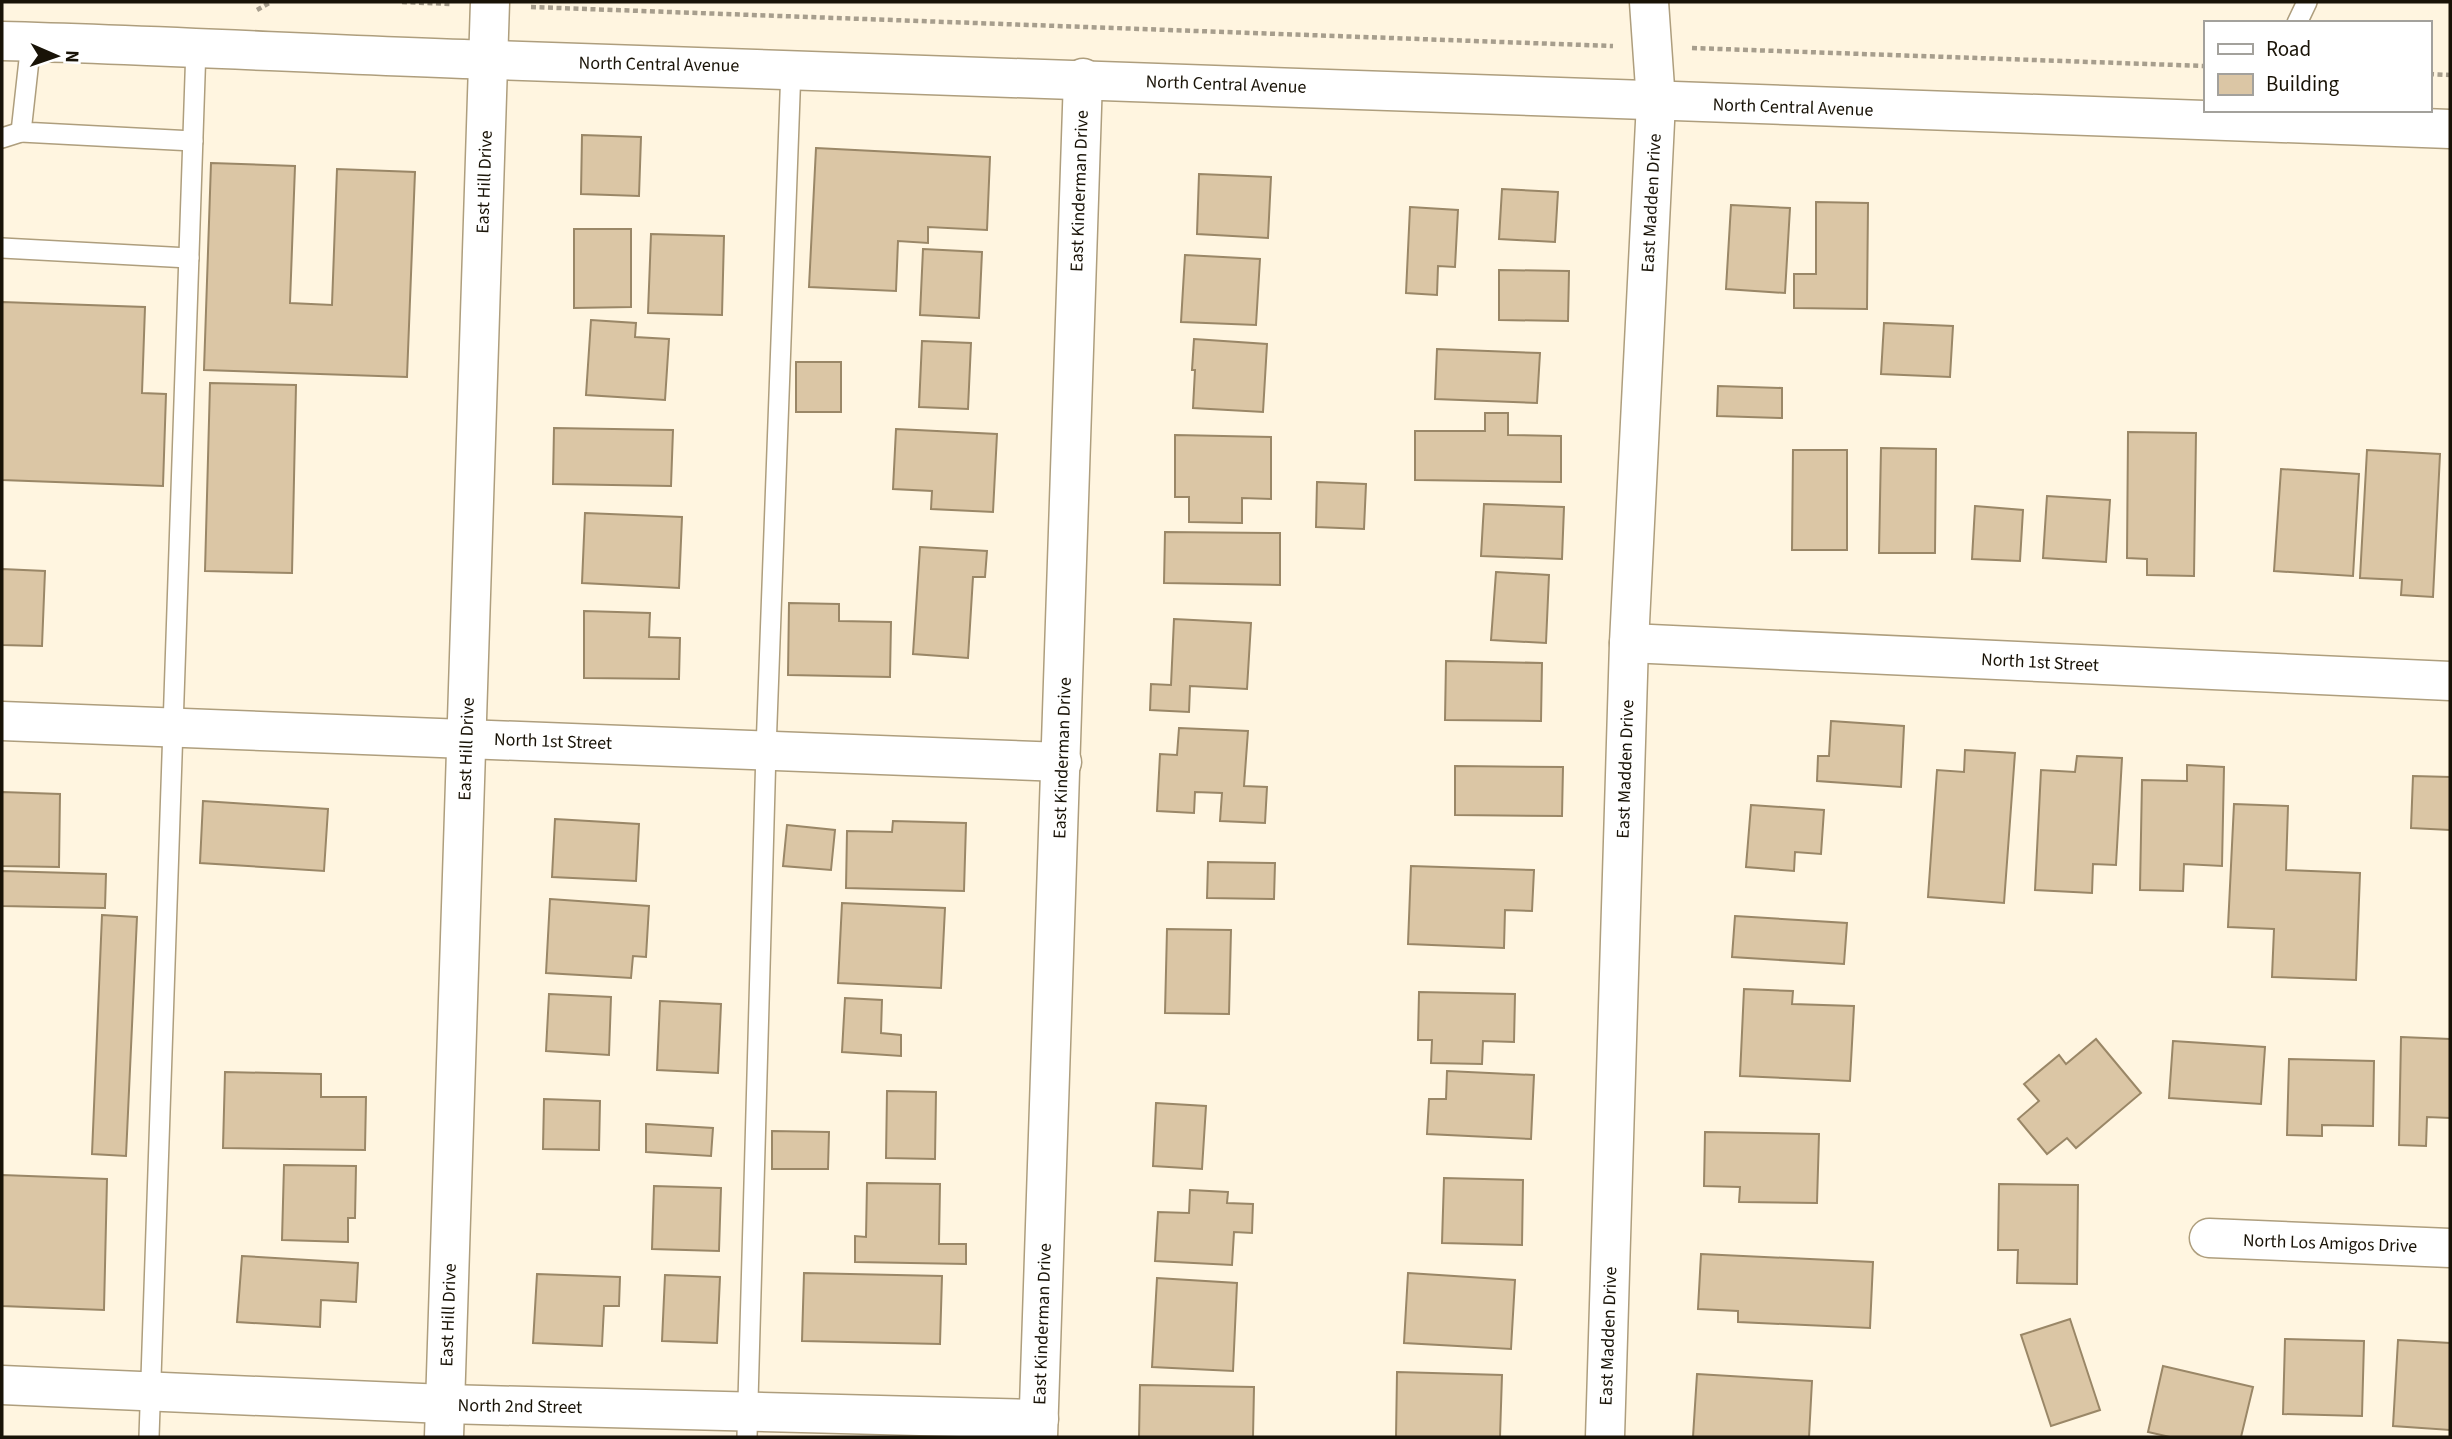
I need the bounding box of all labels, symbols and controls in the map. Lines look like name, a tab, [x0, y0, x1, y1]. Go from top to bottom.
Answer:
north arrow	[21, 21, 91, 91]
legend	[2204, 21, 2431, 112]
text: Road	[2266, 34, 2311, 64]
text: N	[58, 50, 85, 63]
street label: North Central Avenue	[578, 51, 740, 78]
street label: North Central Avenue	[1145, 69, 1307, 100]
text: Building	[2266, 69, 2340, 99]
street label: North Central Avenue	[1712, 92, 1874, 123]
street label: East Kinderman Drive	[1064, 110, 1095, 272]
street label: East Hill Drive	[470, 130, 499, 234]
street label: East Madden Drive	[1635, 133, 1668, 273]
street label: North 1st Street	[1980, 647, 2100, 678]
street label: East Kinderman Drive	[1047, 677, 1078, 839]
street label: East Hill Drive	[452, 697, 481, 801]
street label: East Madden Drive	[1611, 699, 1640, 839]
street label: North 1st Street	[494, 727, 612, 756]
street label: North Los Amigos Drive	[2242, 1228, 2418, 1259]
street label: East Kinderman Drive	[1027, 1243, 1058, 1405]
street label: East Hill Drive	[434, 1263, 463, 1367]
street label: East Madden Drive	[1594, 1266, 1623, 1406]
street label: North 2nd Street	[457, 1393, 583, 1420]

